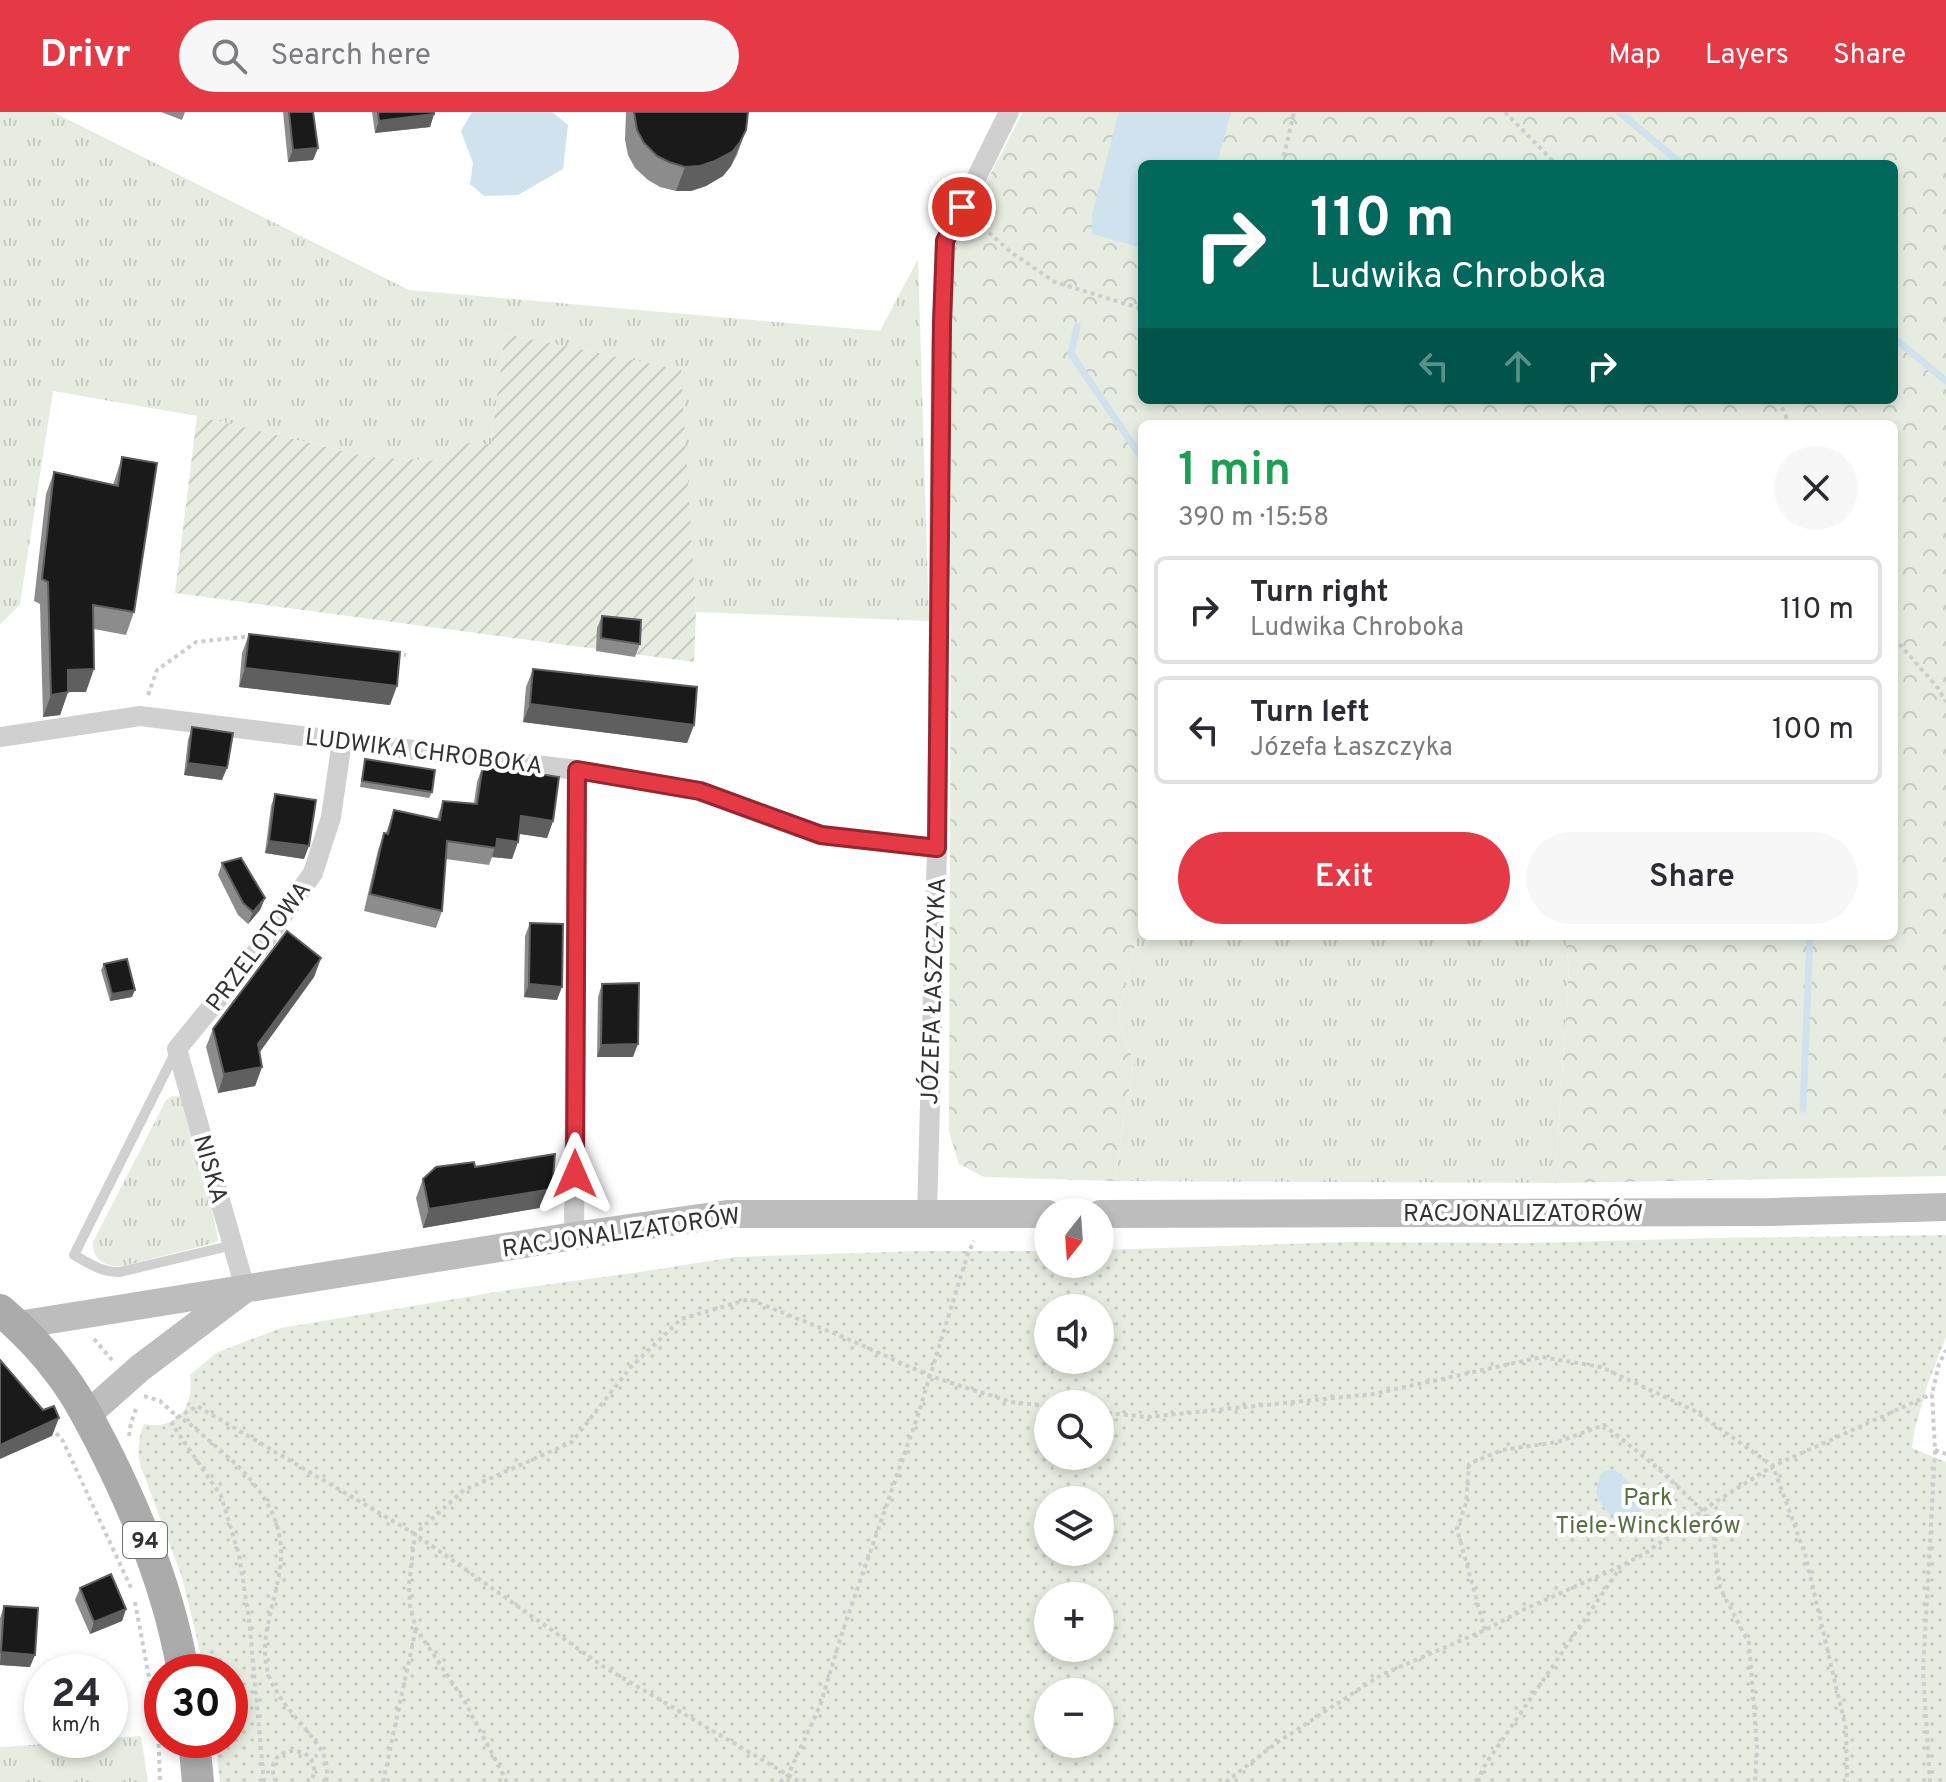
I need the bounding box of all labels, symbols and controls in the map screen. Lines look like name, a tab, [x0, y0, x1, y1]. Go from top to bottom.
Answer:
search box	[179, 20, 739, 92]
text: Drivr	[40, 32, 131, 81]
icon: search	[207, 34, 251, 78]
text: Search here	[271, 38, 431, 75]
text: Map	[1608, 38, 1661, 74]
text: Layers	[1705, 38, 1789, 74]
text: Share	[1833, 38, 1906, 74]
pin	[928, 173, 996, 241]
icon: arrive	[940, 185, 984, 229]
text: 110 m	[1310, 186, 1455, 256]
icon: right	[1178, 192, 1282, 296]
text: Ludwika Chroboka	[1310, 255, 1606, 301]
icon: left	[1412, 344, 1456, 388]
icon: ahead	[1496, 344, 1540, 388]
icon: right	[1580, 344, 1624, 388]
text: 1 min	[1178, 442, 1291, 502]
button: close	[1774, 446, 1858, 530]
text: 390 m · 15:58	[1178, 502, 1329, 535]
text: Turn right	[1250, 575, 1388, 612]
icon: right	[1182, 588, 1226, 632]
text: 110 m	[1780, 592, 1854, 629]
text: Ludwika Chroboka	[1250, 612, 1464, 645]
text: Turn left	[1250, 695, 1370, 732]
icon: left	[1182, 708, 1226, 752]
text: 100 m	[1772, 712, 1854, 749]
street label: LUDWIKA CHROBOKA	[303, 724, 544, 782]
text: Józefa Łaszczyka	[1250, 732, 1453, 765]
button: Exit	[1178, 832, 1510, 924]
button: Share	[1526, 832, 1858, 924]
street label: PRZELOTOWA	[201, 876, 318, 1018]
street label: JÓZEFA ŁASZCZYKA	[914, 877, 954, 1105]
street label: NISKA	[185, 1132, 233, 1207]
position arrow	[533, 1132, 617, 1216]
north arrow	[1034, 1198, 1114, 1278]
map controls	[1034, 1198, 1114, 1758]
street label: RACJONALIZATORÓW	[1403, 1198, 1643, 1230]
street label: RACJONALIZATORÓW	[500, 1200, 742, 1266]
button: sound	[1034, 1294, 1114, 1374]
button: search	[1034, 1390, 1114, 1470]
park label: Park Tiele-Wincklerów	[1555, 1484, 1741, 1542]
button: layers	[1034, 1486, 1114, 1566]
road number: 94	[123, 1522, 167, 1558]
button: +	[1034, 1582, 1114, 1662]
speed limit sign: 30	[144, 1654, 248, 1758]
text: 24	[51, 1671, 101, 1721]
button: −	[1034, 1678, 1114, 1758]
text: km/h	[52, 1713, 100, 1739]

